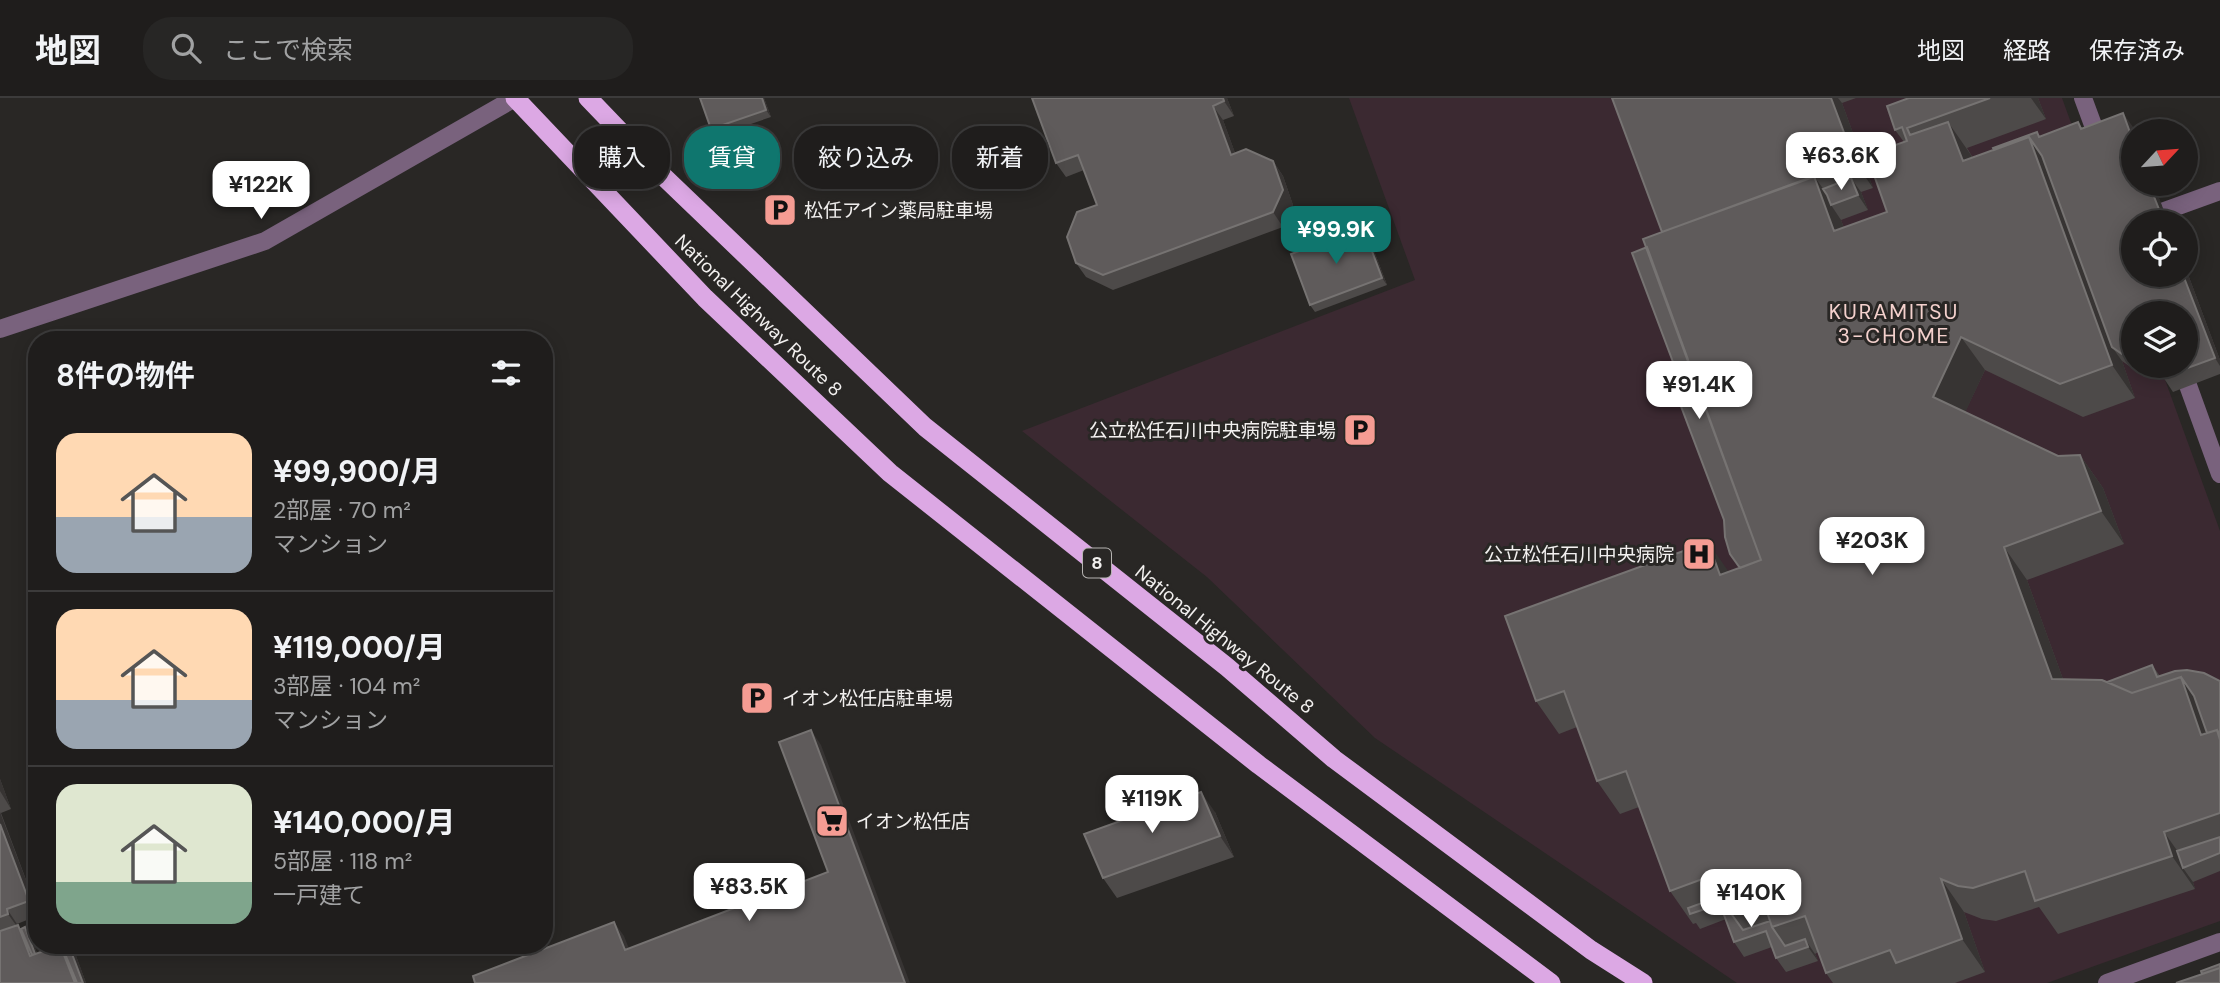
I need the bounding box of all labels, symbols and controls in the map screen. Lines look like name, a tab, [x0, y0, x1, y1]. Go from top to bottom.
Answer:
search box	[143, 17, 633, 80]
text: 地図	[35, 29, 101, 72]
icon: search	[167, 29, 205, 67]
text: ここで検索	[223, 33, 353, 67]
text: 地図	[1917, 35, 1965, 66]
text: 経路	[2003, 35, 2051, 66]
text: 保存済み	[2089, 35, 2185, 66]
north arrow	[2121, 119, 2198, 196]
map controls	[2121, 119, 2198, 378]
chip: 購入	[574, 126, 670, 189]
chip: 賃貸	[684, 126, 780, 189]
chip: 絞り込み	[794, 126, 938, 189]
chip: 新着	[952, 126, 1048, 189]
pin: ¥63.6K	[1784, 132, 1898, 192]
text: ¥63.6K	[1802, 140, 1880, 170]
pin: ¥122K	[212, 162, 310, 221]
text: ¥122K	[229, 169, 293, 199]
parking icon: 松任アイン薬局駐車場	[761, 191, 799, 229]
place label: 松任アイン薬局駐車場	[804, 198, 993, 223]
pin: ¥99.9K	[1279, 206, 1393, 266]
button: locate	[2121, 210, 2198, 287]
text: ¥99.9K	[1297, 214, 1375, 244]
street label: National Highway Route 8	[670, 229, 848, 402]
district label: KURAMITSU 3-CHOME	[1829, 298, 1959, 350]
button: layers	[2121, 301, 2198, 378]
icon: filters	[487, 354, 525, 392]
text: 8件の物件	[56, 356, 195, 395]
pin: ¥91.4K	[1642, 362, 1756, 421]
text: ¥91.4K	[1662, 369, 1736, 399]
parking icon: 公立松任石川中央病院駐車場	[1341, 411, 1379, 449]
place label: 公立松任石川中央病院駐車場	[1089, 418, 1336, 443]
text: ¥99,900/月	[273, 452, 441, 491]
icon: home	[112, 461, 196, 545]
text: 2部屋 · 70 m²	[273, 495, 411, 525]
pin: ¥203K	[1823, 518, 1921, 577]
text: ¥203K	[1835, 525, 1909, 555]
text: マンション	[273, 529, 388, 559]
hospital icon: 公立松任石川中央病院	[1680, 535, 1718, 573]
place label: 公立松任石川中央病院	[1484, 542, 1674, 567]
road number: 8	[1083, 548, 1111, 578]
street label: National Highway Route 8	[1130, 559, 1319, 719]
text: ¥119,000/月	[273, 628, 446, 667]
icon: home	[112, 637, 196, 721]
text: 3部屋 · 104 m²	[273, 671, 420, 701]
parking icon: イオン松任店駐車場	[738, 679, 776, 717]
place label: イオン松任店駐車場	[782, 686, 953, 711]
text: マンション	[273, 705, 388, 735]
pin: ¥119K	[1103, 776, 1201, 835]
text: ¥119K	[1121, 783, 1183, 813]
supermarket icon: イオン松任店	[813, 802, 851, 840]
text: ¥140,000/月	[273, 803, 456, 842]
place label: イオン松任店	[856, 809, 970, 834]
icon: home	[112, 812, 196, 896]
text: 5部屋 · 118 m²	[273, 846, 412, 876]
pin: ¥83.5K	[692, 864, 806, 923]
pin: ¥140K	[1702, 870, 1800, 929]
text: ¥83.5K	[710, 871, 788, 901]
text: ¥140K	[1716, 877, 1786, 907]
text: 一戸建て	[273, 880, 365, 910]

